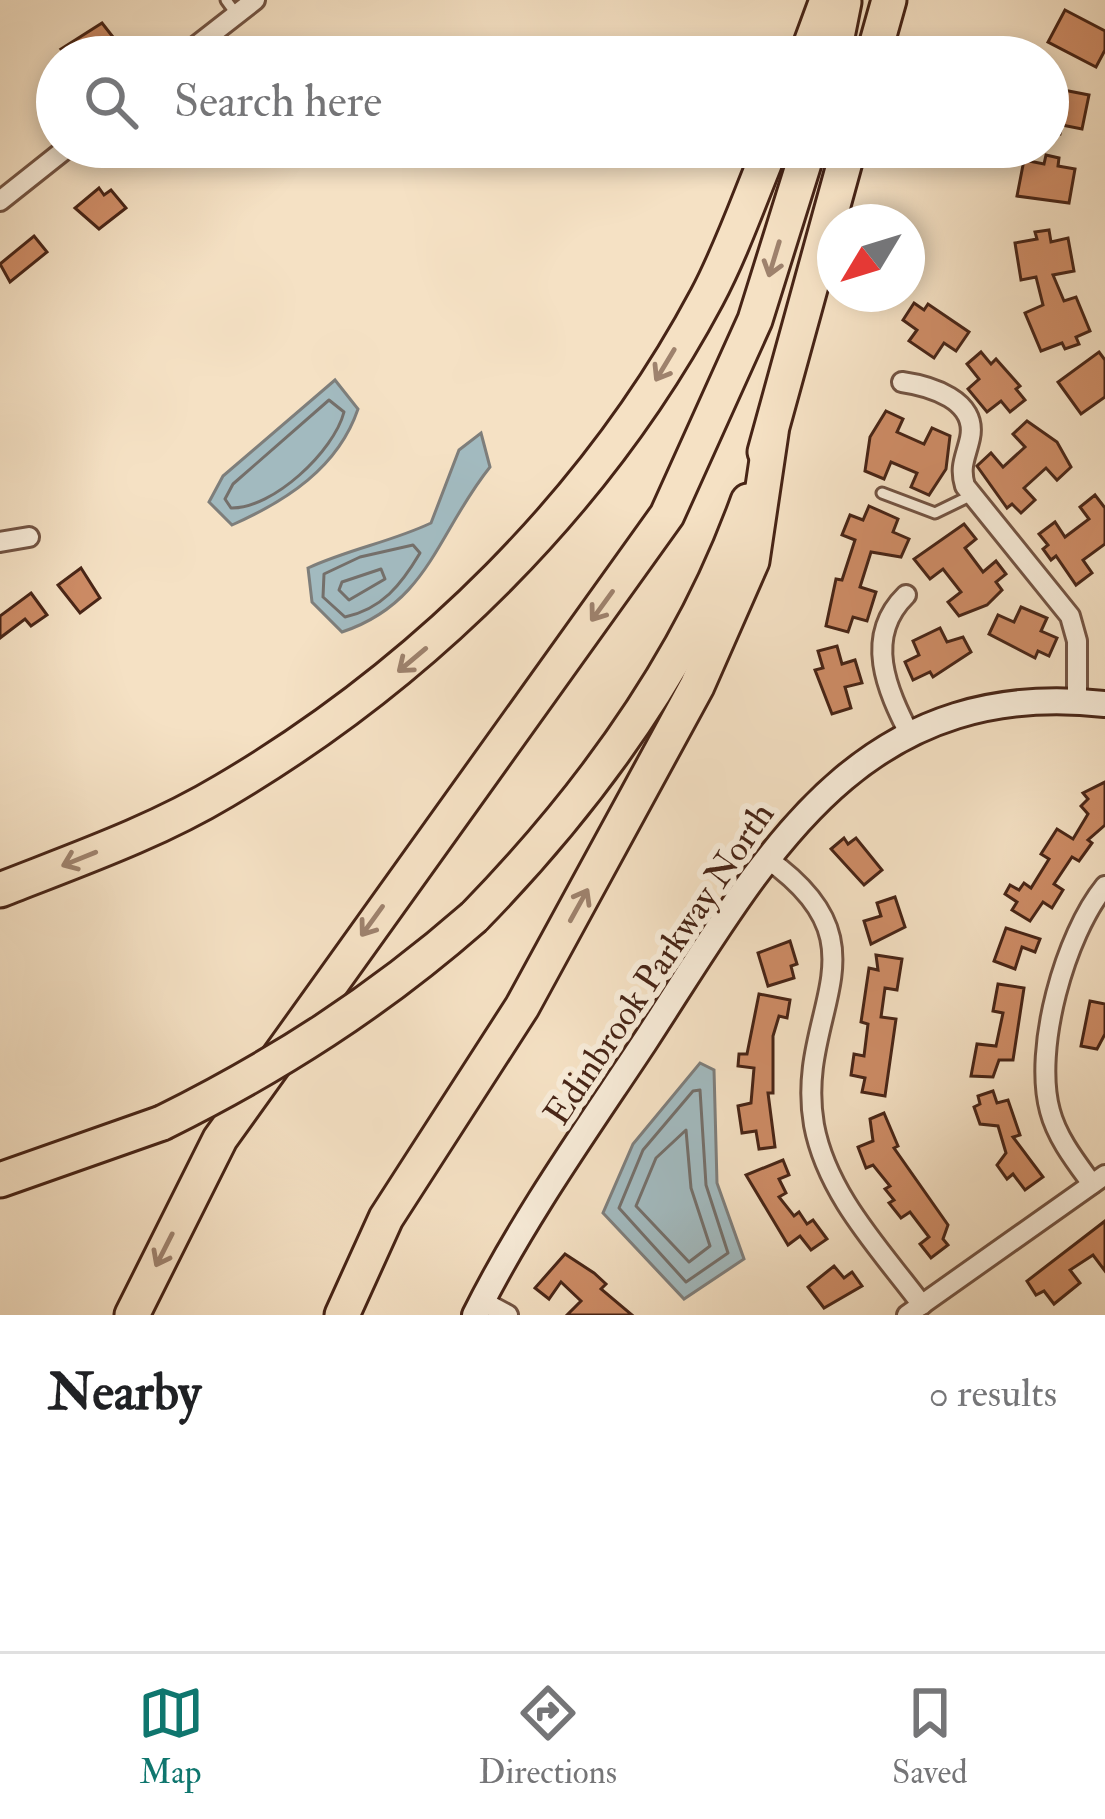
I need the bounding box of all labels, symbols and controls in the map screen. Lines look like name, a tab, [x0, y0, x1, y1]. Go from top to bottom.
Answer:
search box	[36, 36, 1069, 168]
icon: search	[78, 69, 144, 135]
text: Search here	[174, 74, 382, 130]
north arrow	[817, 204, 925, 312]
one-way arrow	[762, 239, 784, 277]
one-way arrow	[653, 347, 677, 381]
one-way arrow	[589, 589, 615, 622]
one-way arrow	[397, 645, 428, 673]
street label: Edinbrook Parkway North	[534, 794, 784, 1134]
one-way arrow	[62, 850, 99, 871]
one-way arrow	[567, 888, 591, 923]
one-way arrow	[359, 904, 385, 937]
one-way arrow	[152, 1232, 175, 1267]
text: Nearby	[48, 1361, 201, 1425]
text: 0 results	[929, 1369, 1057, 1418]
tab: Map	[138, 1680, 204, 1793]
tab: Directions	[479, 1680, 617, 1793]
tab: Saved	[892, 1680, 967, 1793]

